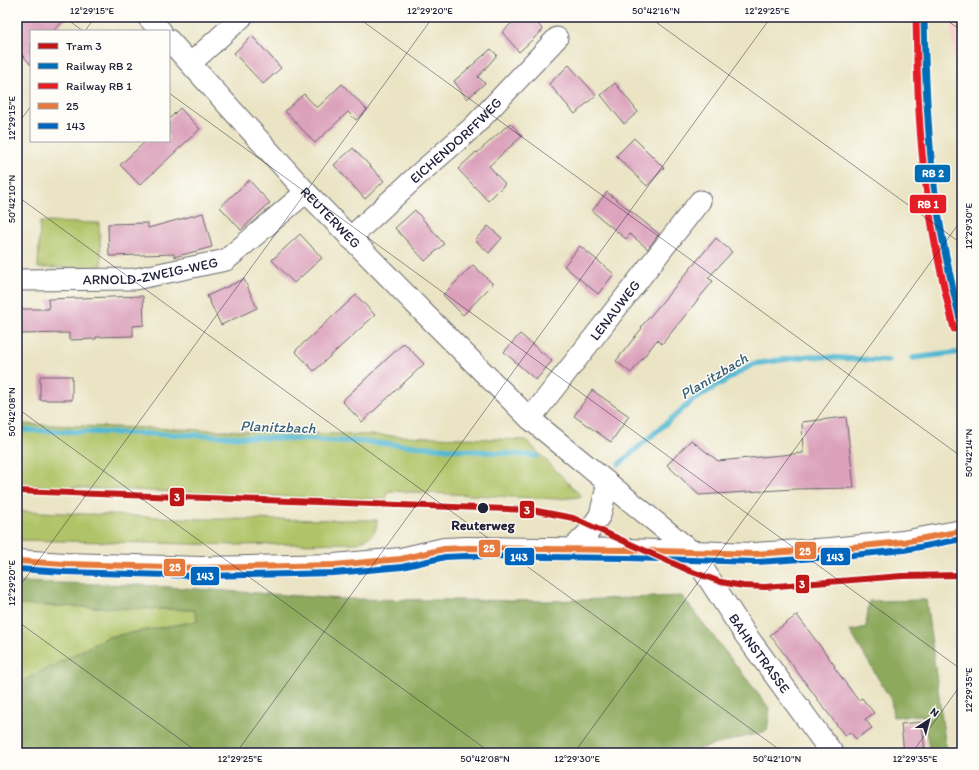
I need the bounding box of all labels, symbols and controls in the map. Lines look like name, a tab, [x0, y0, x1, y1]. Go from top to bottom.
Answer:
text: 12°29'15"E	[70, 4, 115, 17]
text: 12°29'20"E	[407, 4, 453, 17]
text: 50°42'16"N	[632, 4, 680, 17]
text: 12°29'25"E	[745, 4, 790, 17]
legend	[30, 30, 170, 142]
text: Tram 3	[66, 39, 102, 53]
text: Railway RB 2	[66, 59, 133, 73]
text: Railway RB 1	[66, 79, 132, 93]
street label: EICHENDORFFWEG	[406, 94, 505, 187]
text: 12°29'15"E	[5, 95, 18, 140]
text: 25	[66, 99, 79, 113]
text: 143	[66, 119, 86, 133]
line badge: RB 2	[914, 164, 951, 183]
text: RB 2	[922, 167, 944, 180]
text: 50°42'10"N	[5, 174, 18, 223]
street label: REUTERWEG	[297, 183, 364, 252]
line badge: RB 1	[909, 194, 947, 214]
text: RB 1	[917, 198, 939, 211]
text: 12°29'30"E	[962, 203, 975, 249]
street label: ARNOLD-ZWEIG-WEG	[83, 253, 219, 288]
street label: LENAUWEG	[586, 277, 644, 344]
water label: Planitzbach	[677, 348, 752, 403]
text: 50°42'08"N	[5, 387, 18, 437]
water label: Planitzbach	[240, 417, 317, 437]
text: 50°42'14"N	[962, 428, 975, 477]
line badge: 3	[169, 487, 185, 507]
text: 3	[174, 491, 180, 504]
line badge: 3	[519, 500, 535, 519]
marker: Reuterweg	[476, 501, 490, 515]
text: 3	[524, 504, 530, 517]
place label: Reuterweg	[451, 517, 516, 534]
line badge: 25	[478, 539, 501, 558]
line badge: 25	[794, 541, 817, 560]
text: 25	[483, 542, 495, 555]
text: 25	[799, 545, 811, 558]
line badge: 143	[504, 547, 535, 566]
line badge: 143	[820, 547, 851, 566]
text: 143	[510, 551, 528, 564]
text: 143	[826, 551, 844, 564]
line badge: 25	[163, 558, 186, 577]
text: 12°29'20"E	[5, 560, 18, 606]
text: 25	[169, 561, 181, 574]
line badge: 143	[190, 566, 220, 586]
text: 143	[196, 570, 214, 583]
line badge: 3	[795, 574, 810, 594]
text: 3	[799, 578, 805, 591]
street label: BAHNSTRASSE	[725, 610, 794, 696]
text: 12°29'35"E	[962, 667, 975, 713]
north arrow	[909, 700, 949, 740]
text: N	[928, 705, 941, 720]
text: 12°29'25"E	[218, 752, 263, 765]
text: 50°42'08"N	[460, 752, 510, 765]
text: 12°29'30"E	[554, 752, 600, 765]
text: 50°42'10"N	[753, 752, 802, 765]
text: 12°29'35"E	[892, 752, 938, 765]

